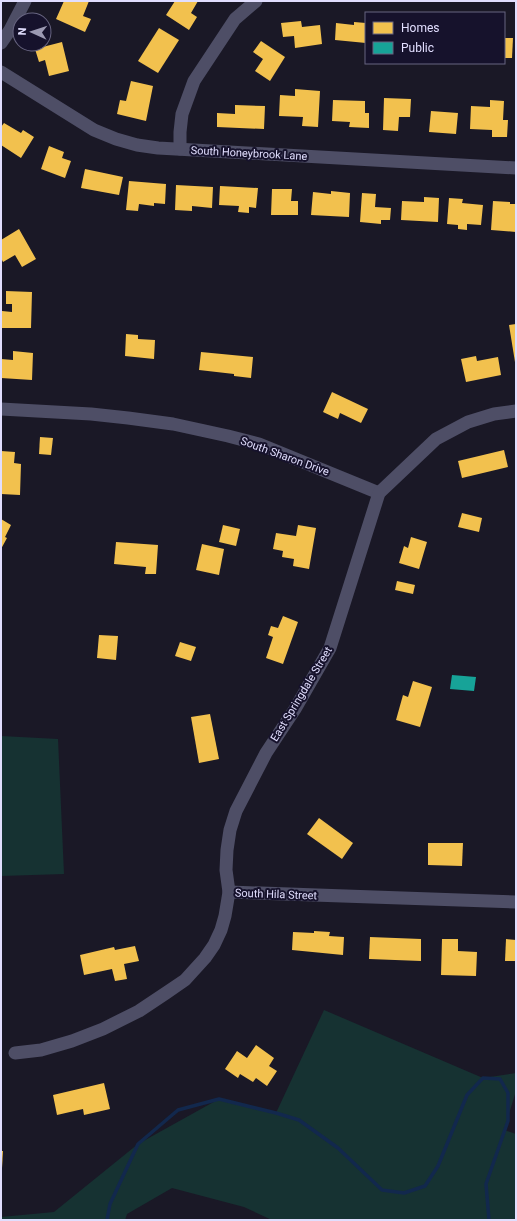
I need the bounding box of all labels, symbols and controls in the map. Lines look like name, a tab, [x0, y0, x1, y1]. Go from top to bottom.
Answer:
north arrow	[12, 12, 52, 52]
legend	[365, 12, 505, 64]
text: Homes	[401, 21, 439, 35]
text: N	[16, 27, 29, 36]
text: Public	[401, 41, 434, 55]
street label: South Honeybrook Lane	[190, 144, 308, 163]
street label: South Sharon Drive	[239, 434, 331, 479]
street label: East Springdale Street	[268, 644, 335, 744]
street label: South Hila Street	[235, 887, 318, 902]

